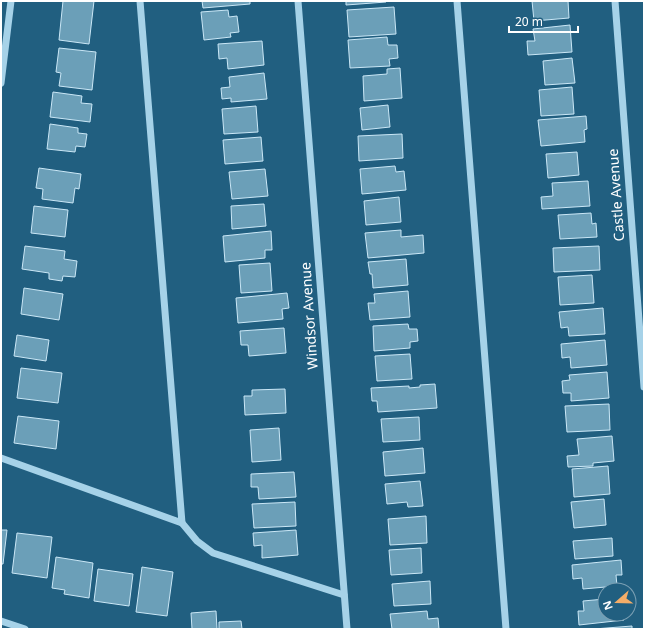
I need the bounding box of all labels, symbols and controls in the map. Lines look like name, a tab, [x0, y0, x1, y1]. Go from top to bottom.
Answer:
scale bar	[509, 8, 578, 34]
text: 20 m	[515, 13, 543, 30]
street label: Castle Avenue	[603, 148, 628, 242]
street label: Windsor Avenue	[295, 262, 322, 370]
north arrow	[597, 582, 637, 622]
text: N	[599, 599, 616, 612]

